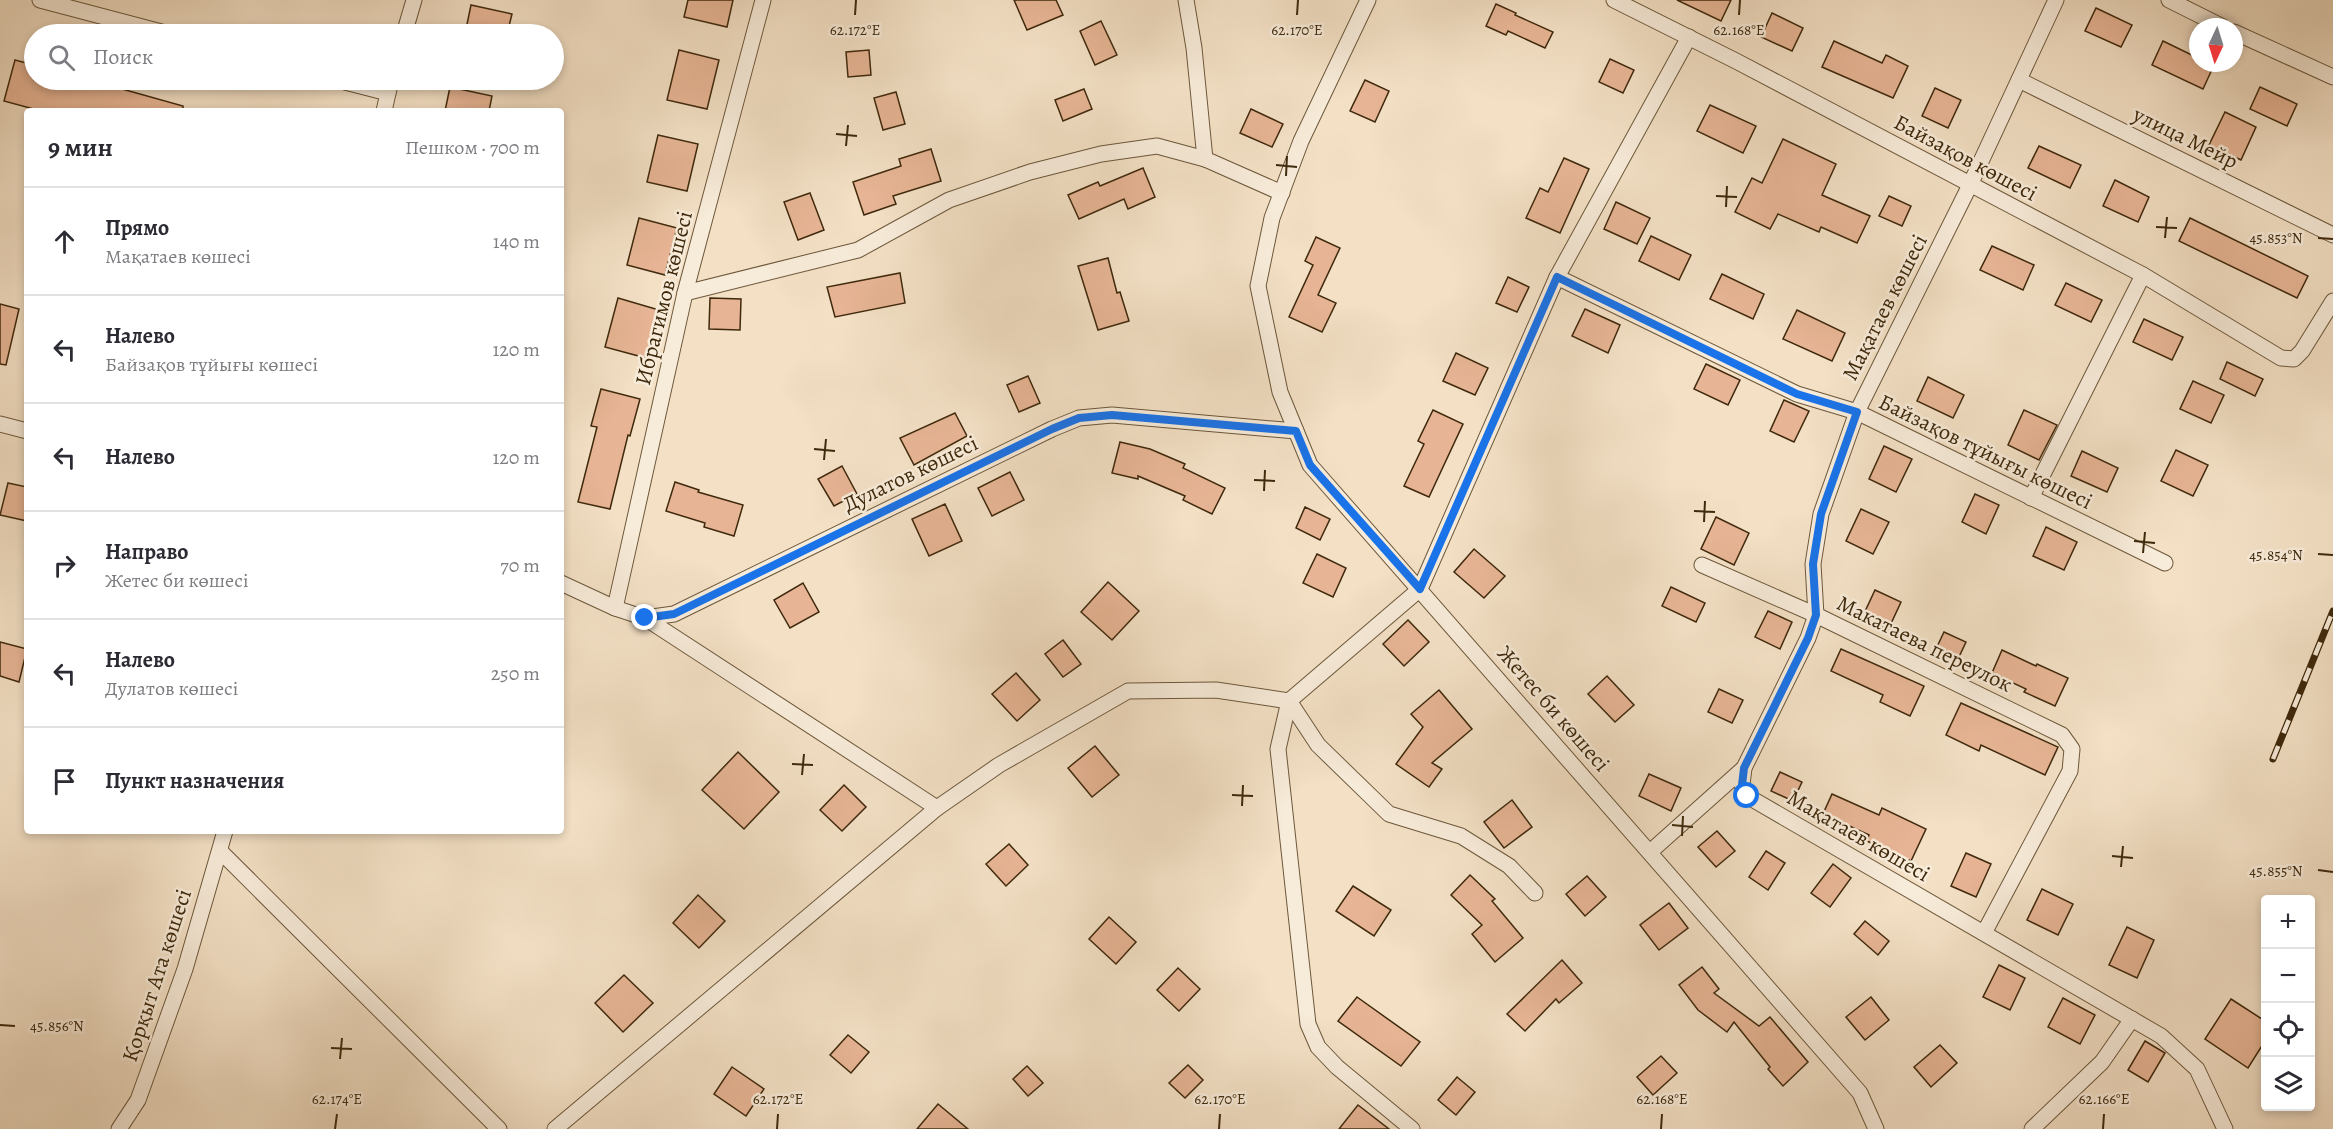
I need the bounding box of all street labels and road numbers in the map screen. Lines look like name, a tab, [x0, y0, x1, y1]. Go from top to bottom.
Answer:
street label: улица Мейр	[2127, 99, 2243, 176]
street label: Байзақов көшесі	[1888, 107, 2043, 208]
street label: Ибрагимов көшесі	[628, 208, 700, 388]
street label: Мақатаев көшесі	[1835, 229, 1935, 386]
street label: Байзақов тұйығы көшесі	[1874, 387, 2098, 517]
street label: Дулатов көшесі	[838, 428, 983, 520]
street label: Макатаева переулок	[1832, 588, 2017, 699]
street label: Жетес би көшесі	[1490, 639, 1616, 778]
street label: Мақатаев көшесі	[1782, 783, 1935, 889]
street label: Қорқыт Ата көшесі	[115, 885, 199, 1065]

